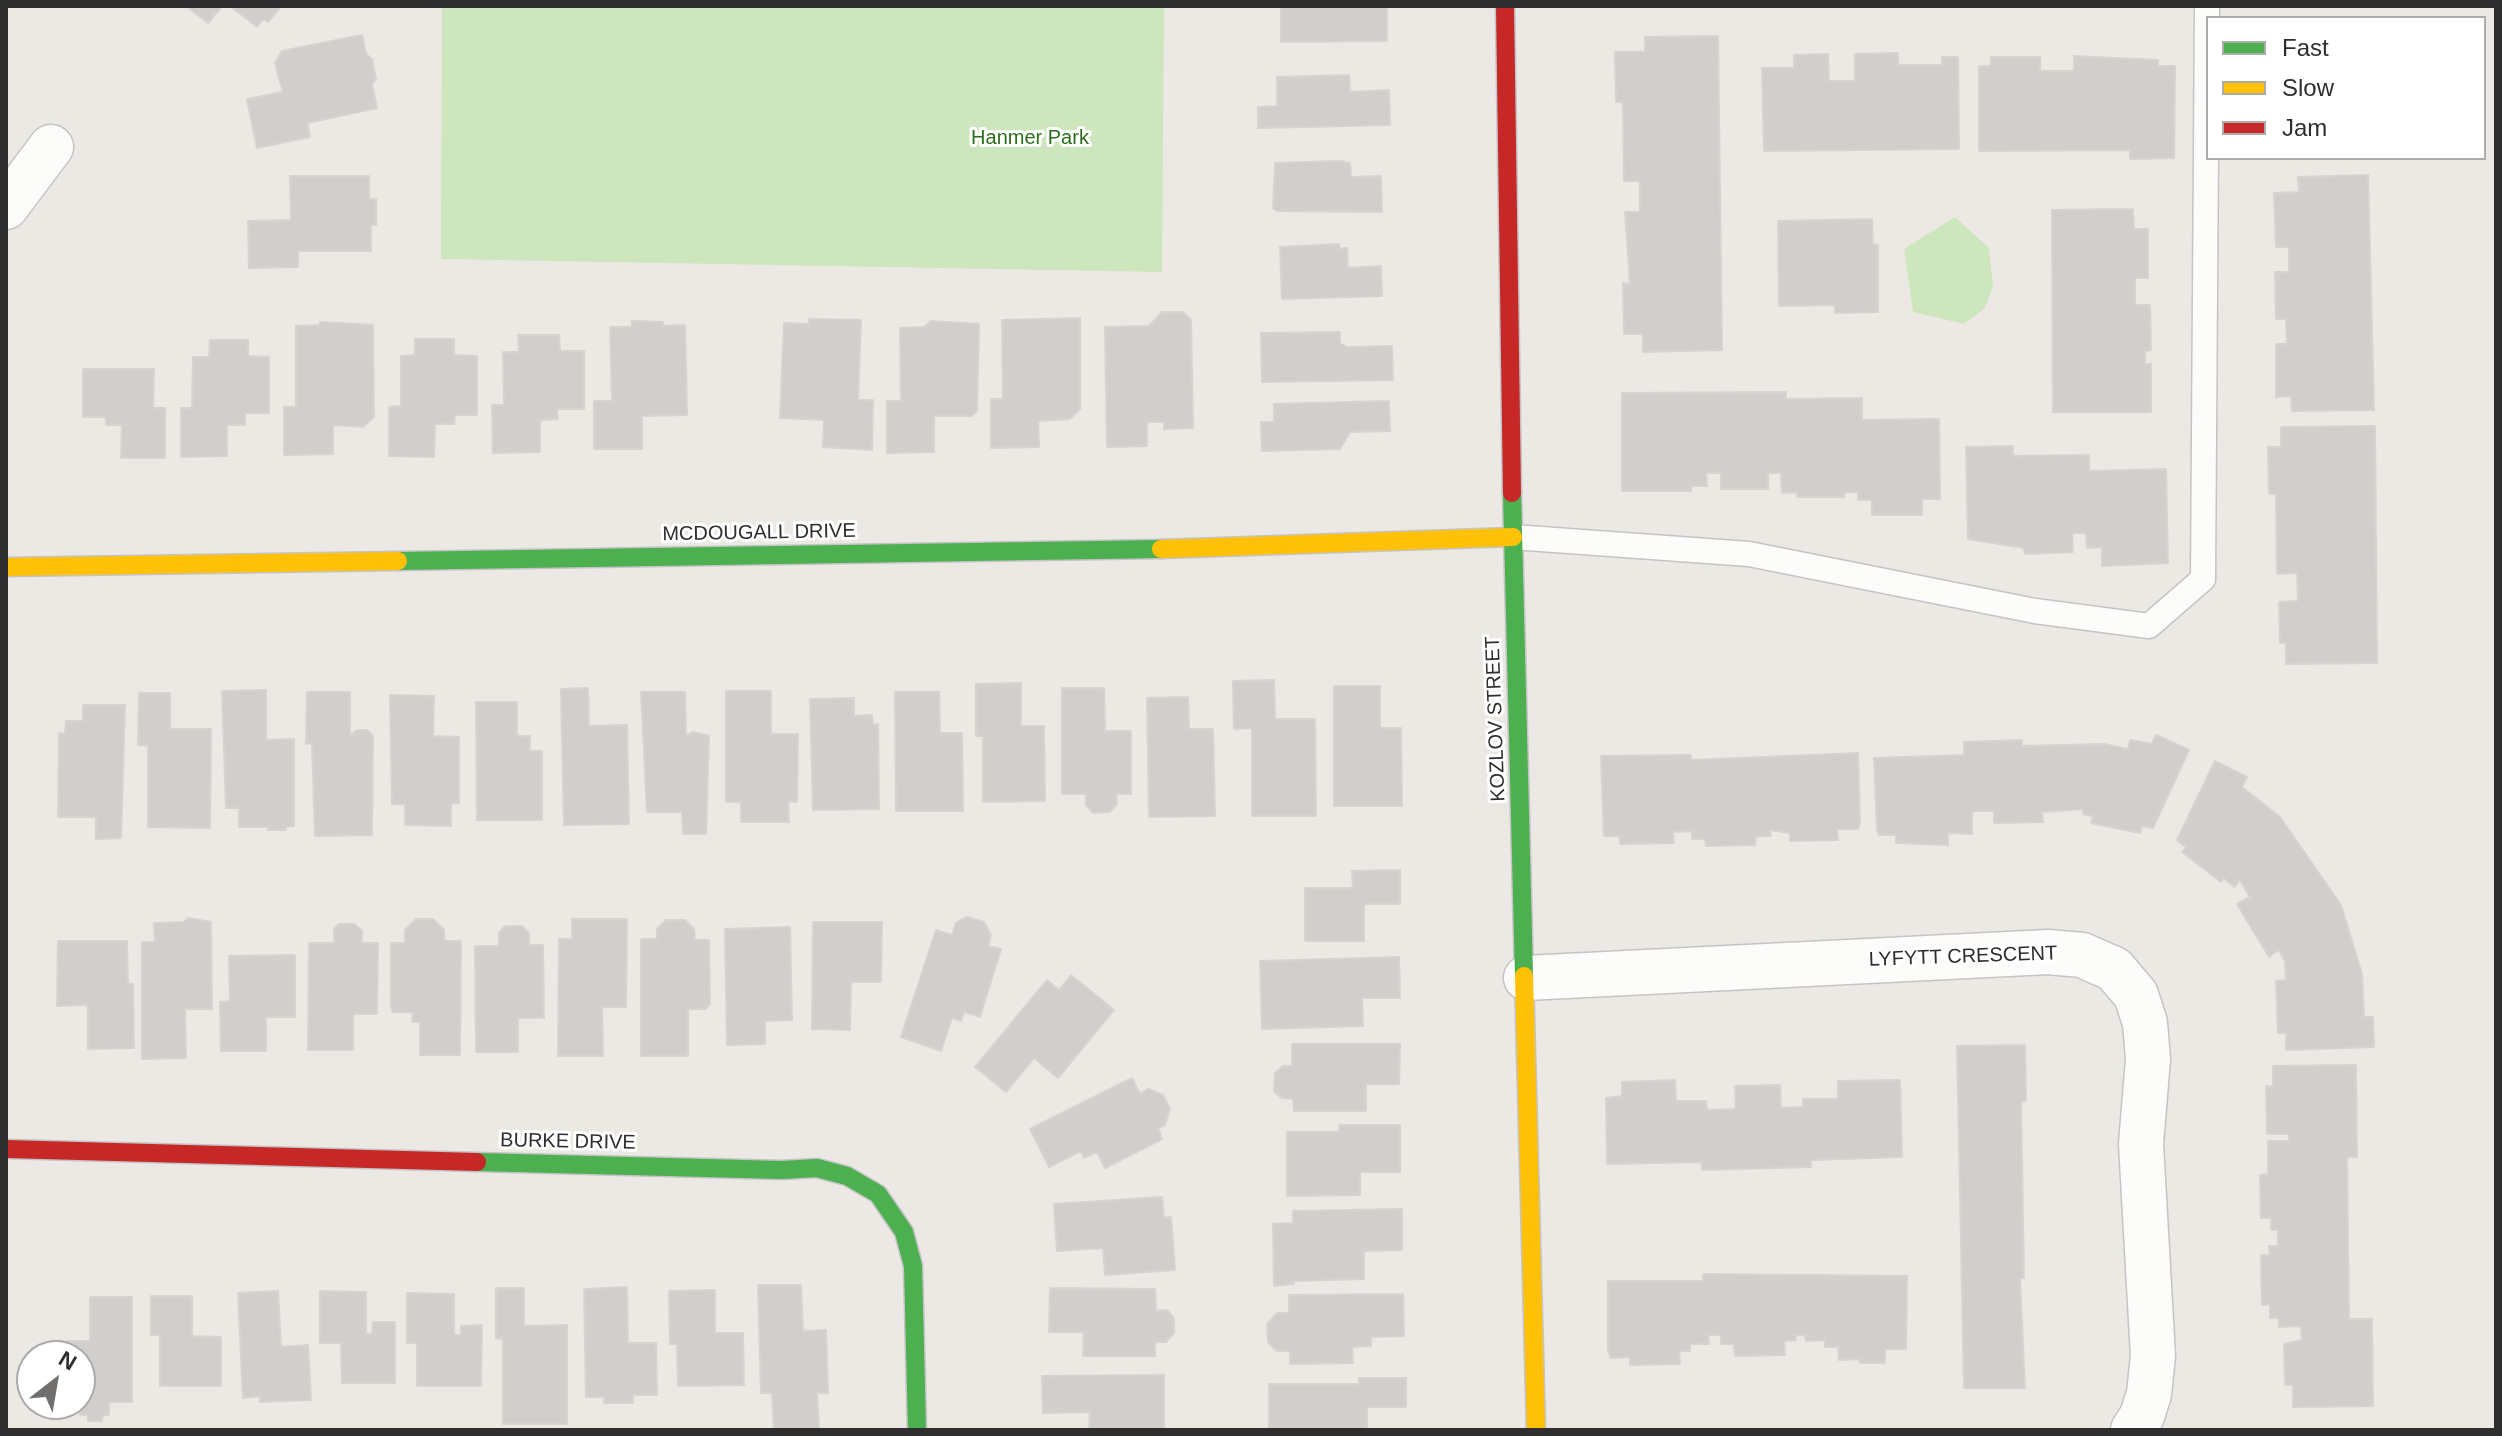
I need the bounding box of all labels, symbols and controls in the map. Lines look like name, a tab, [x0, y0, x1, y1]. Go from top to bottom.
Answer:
legend	[2206, 16, 2486, 160]
text: Fast	[2282, 34, 2329, 61]
text: Slow	[2282, 74, 2334, 101]
text: Jam	[2282, 114, 2327, 141]
park label: Hanmer Park	[971, 126, 1089, 150]
street label: MCDOUGALL DRIVE	[662, 519, 856, 547]
street label: KOZLOV STREET	[1481, 636, 1511, 802]
street label: LYFYTT CRESCENT	[1868, 942, 2058, 972]
street label: BURKE DRIVE	[500, 1129, 636, 1155]
north arrow	[16, 1340, 96, 1420]
text: N	[54, 1346, 81, 1376]

